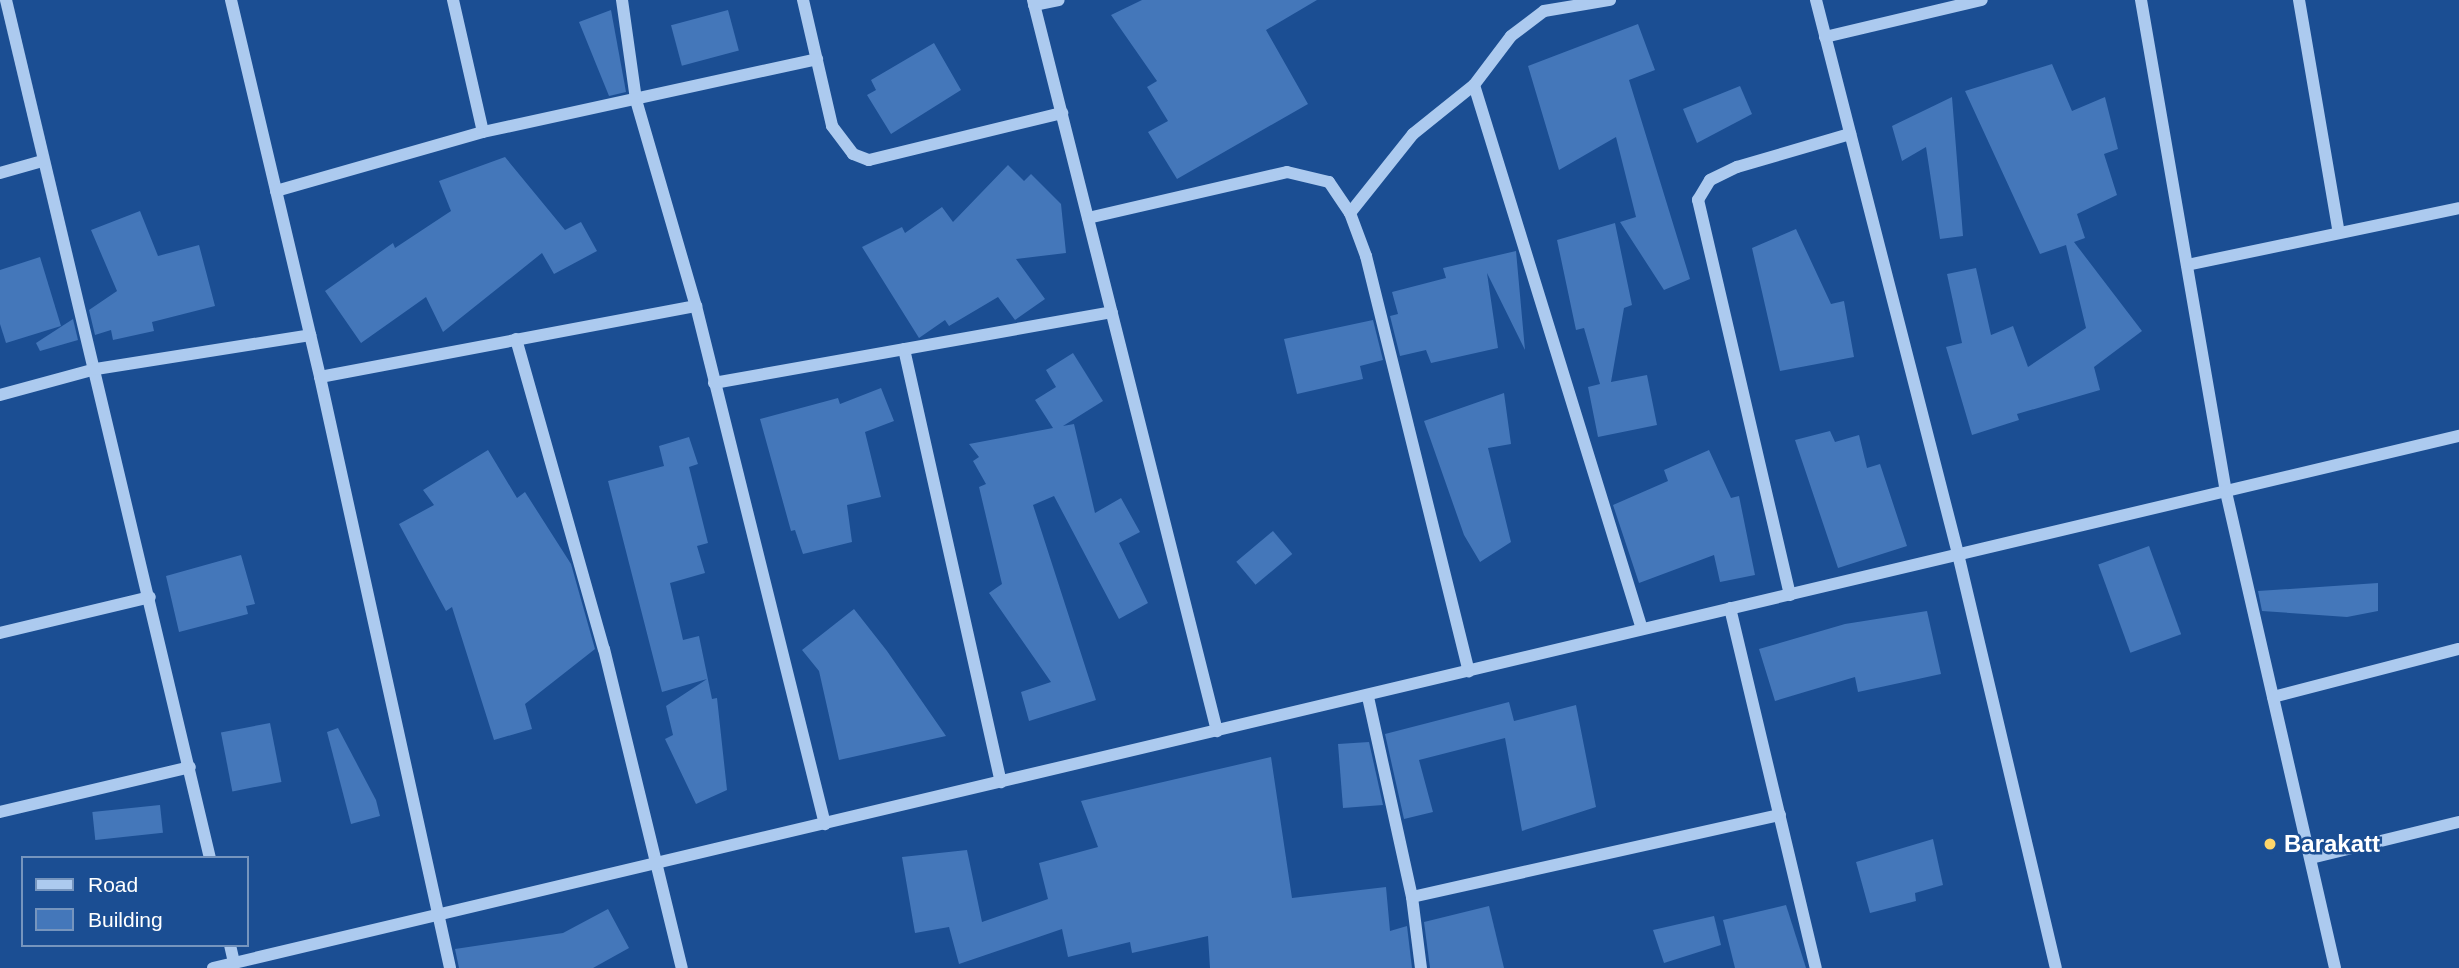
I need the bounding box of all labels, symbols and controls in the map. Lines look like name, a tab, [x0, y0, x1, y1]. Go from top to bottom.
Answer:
place label: Barakatt	[2284, 830, 2380, 858]
marker: Barakatt	[2262, 836, 2278, 852]
legend	[21, 856, 248, 947]
text: Road	[88, 873, 138, 896]
text: Building	[88, 908, 163, 931]

